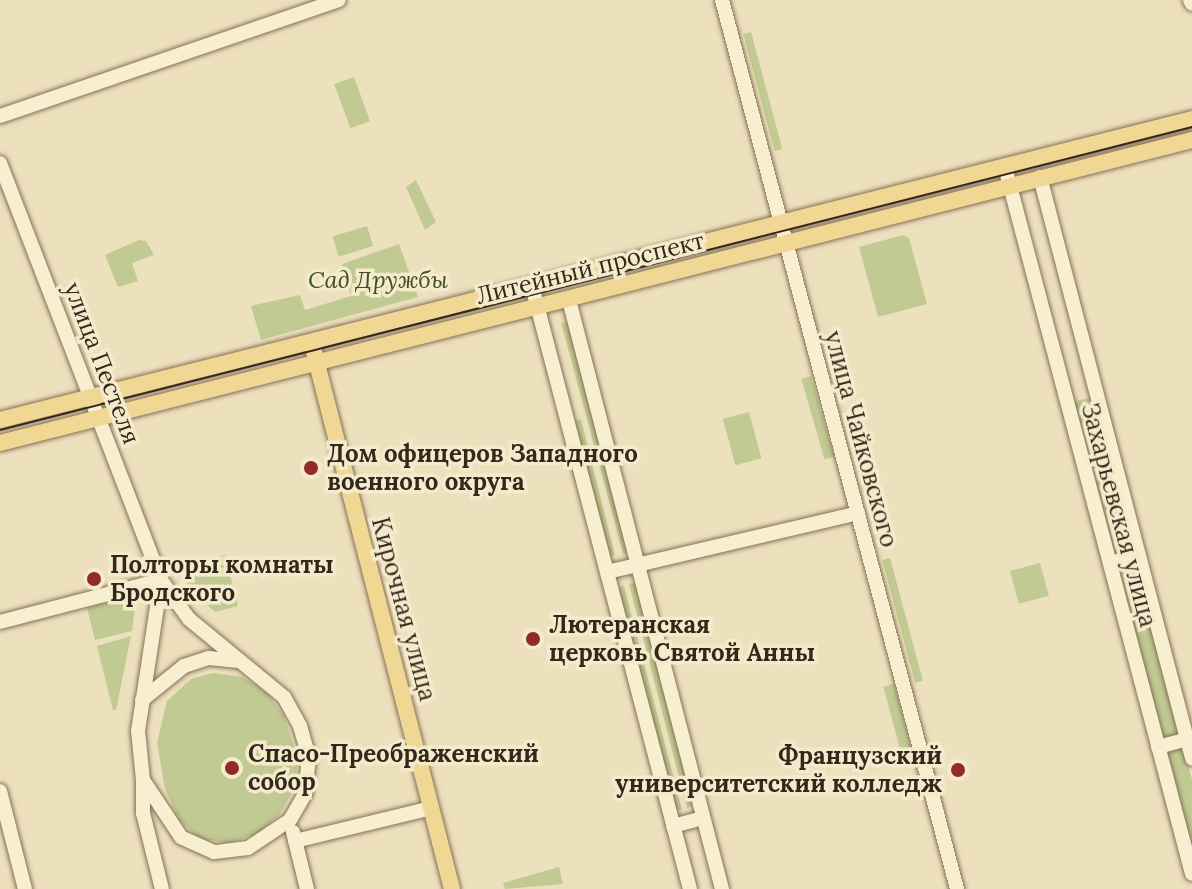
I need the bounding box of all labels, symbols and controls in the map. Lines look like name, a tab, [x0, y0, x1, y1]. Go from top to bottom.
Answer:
street label: Литейный проспект	[473, 226, 707, 310]
park label: Сад Дружбы	[308, 266, 448, 294]
street label: улица Пестеля	[58, 278, 146, 448]
street label: улица Чайковского	[818, 328, 904, 550]
street label: Захарьевская улица	[1075, 400, 1163, 630]
place label: Дом офицеров Западного военного округа	[327, 440, 638, 496]
marker: Дом офицеров Западного военного округа	[302, 459, 320, 477]
street label: Кирочная улица	[366, 514, 442, 704]
place label: Полторы комнаты Бродского	[110, 551, 334, 607]
marker: Полторы комнаты Бродского	[85, 570, 103, 588]
place label: Лютеранская церковь Святой Анны	[549, 611, 815, 667]
marker: Лютеранская церковь Святой Анны	[524, 630, 542, 648]
place label: Спасо-Преображенский собор	[248, 740, 539, 796]
place label: Французский университетский колледж	[615, 742, 942, 798]
marker: Спасо-Преображенский собор	[223, 759, 241, 777]
marker: Французский университетский колледж	[949, 761, 967, 779]

